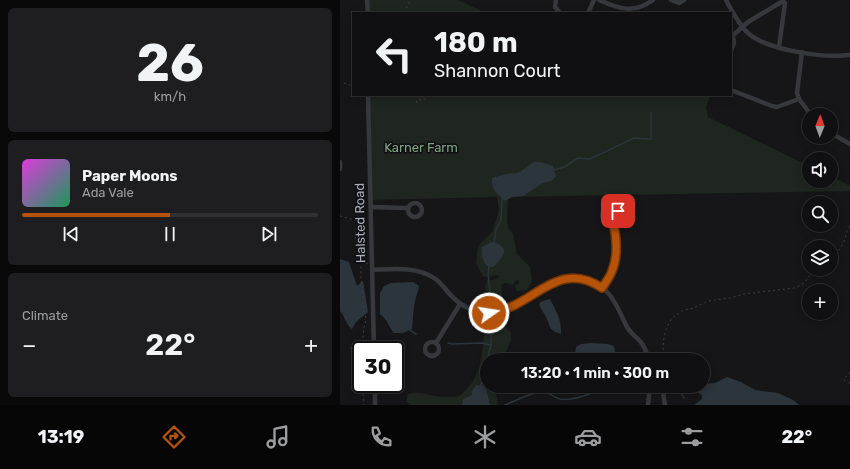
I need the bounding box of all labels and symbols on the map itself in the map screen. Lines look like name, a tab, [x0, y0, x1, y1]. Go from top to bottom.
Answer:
north arrow	[802, 108, 838, 144]
park label: Karner Farm	[384, 140, 458, 155]
street label: Halsted Road	[352, 183, 368, 263]
pin	[601, 194, 635, 228]
position arrow	[468, 292, 510, 334]
speed limit sign: 30	[352, 341, 404, 393]

